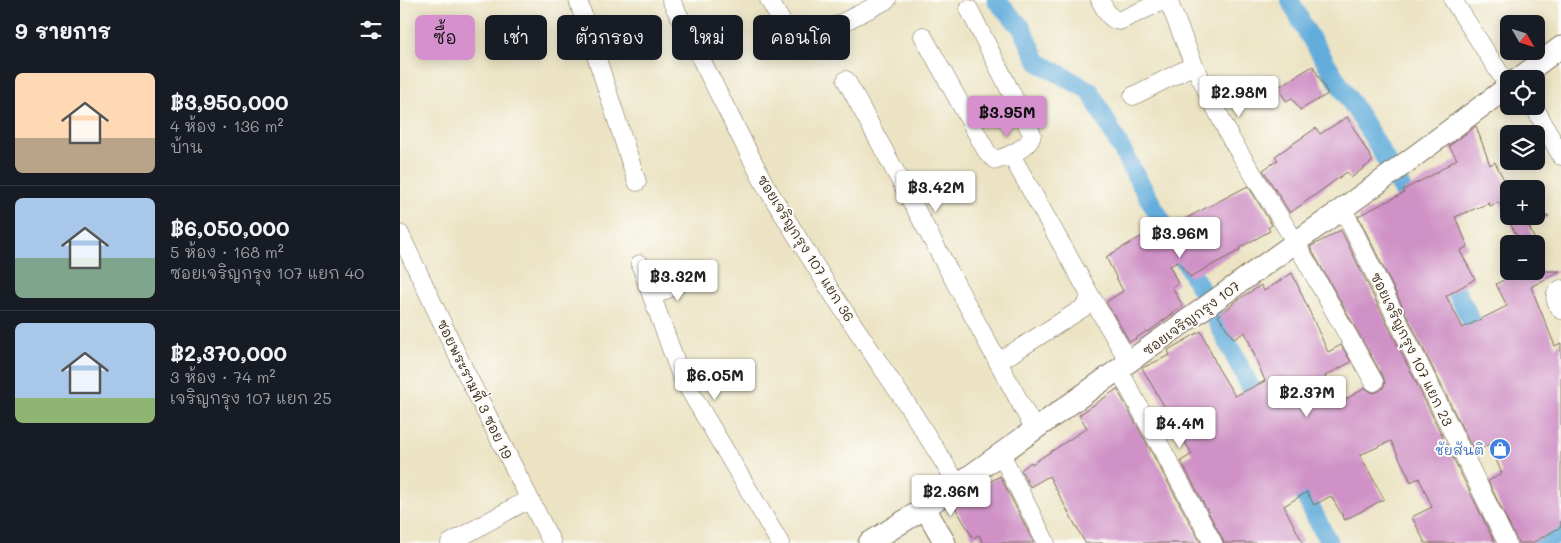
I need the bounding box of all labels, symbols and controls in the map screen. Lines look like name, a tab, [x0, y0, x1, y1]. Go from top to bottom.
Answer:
chip: ซื้อ	[415, 15, 475, 60]
chip: เช่า	[485, 15, 547, 60]
chip: ตัวกรอง	[557, 15, 662, 60]
chip: ใหม่	[672, 15, 743, 60]
chip: คอนโด	[753, 15, 850, 60]
north arrow	[1500, 15, 1545, 60]
map controls	[1500, 15, 1545, 280]
icon: filters	[357, 16, 385, 44]
text: 9 รายการ	[15, 17, 111, 44]
button: locate	[1500, 70, 1545, 115]
pin: ฿2.98M	[1198, 76, 1280, 118]
text: ฿2.98M	[1210, 81, 1268, 102]
text: ฿3,950,000	[170, 88, 289, 115]
icon: home	[55, 93, 115, 153]
pin: ฿3.95M	[966, 96, 1048, 138]
text: ฿3.95M	[978, 101, 1036, 122]
text: 4 ห้อง · 136 m²	[170, 115, 284, 136]
button: layers	[1500, 125, 1545, 170]
text: บ้าน	[170, 136, 203, 157]
pin: ฿3.42M	[895, 170, 977, 213]
street label: ซอยเจริญกรุง 107 แยก 36	[751, 171, 859, 326]
text: ฿3.42M	[907, 176, 965, 197]
button: +	[1500, 180, 1545, 225]
text: ฿6,050,000	[170, 214, 290, 241]
pin: ฿3.96M	[1139, 216, 1221, 259]
icon: home	[55, 218, 115, 278]
text: ฿3.96M	[1151, 222, 1209, 243]
button: −	[1500, 235, 1545, 280]
text: 5 ห้อง · 168 m²	[170, 241, 284, 262]
pin: ฿3.32M	[637, 260, 719, 302]
text: ซอยเจริญกรุง 107 แยก 40	[170, 262, 364, 283]
text: ฿3.32M	[650, 265, 706, 286]
street label: ซอยเจริญกรุง 107 แยก 23	[1365, 269, 1458, 430]
street label: ซอยเจริญกรุง 107	[1138, 276, 1245, 361]
street label: ซอยพระรามที่ 3 ซอย 19	[433, 315, 520, 462]
text: ฿2,370,000	[170, 339, 287, 366]
icon: home	[55, 343, 115, 403]
pin: ฿6.05M	[674, 358, 756, 401]
text: ฿6.05M	[686, 364, 744, 385]
text: 3 ห้อง · 74 m²	[170, 366, 276, 387]
pin: ฿2.37M	[1266, 376, 1348, 418]
text: ฿2.37M	[1279, 381, 1335, 402]
text: เจริญกรุง 107 แยก 25	[170, 387, 332, 408]
pin: ฿4.4M	[1145, 406, 1215, 449]
text: ฿4.4M	[1156, 412, 1204, 433]
shop icon: ชัยสันติ	[1488, 437, 1512, 461]
place label: ชัยสันติ	[1435, 440, 1484, 459]
pin: ฿2.36M	[910, 474, 992, 517]
text: ฿2.36M	[923, 480, 979, 501]

